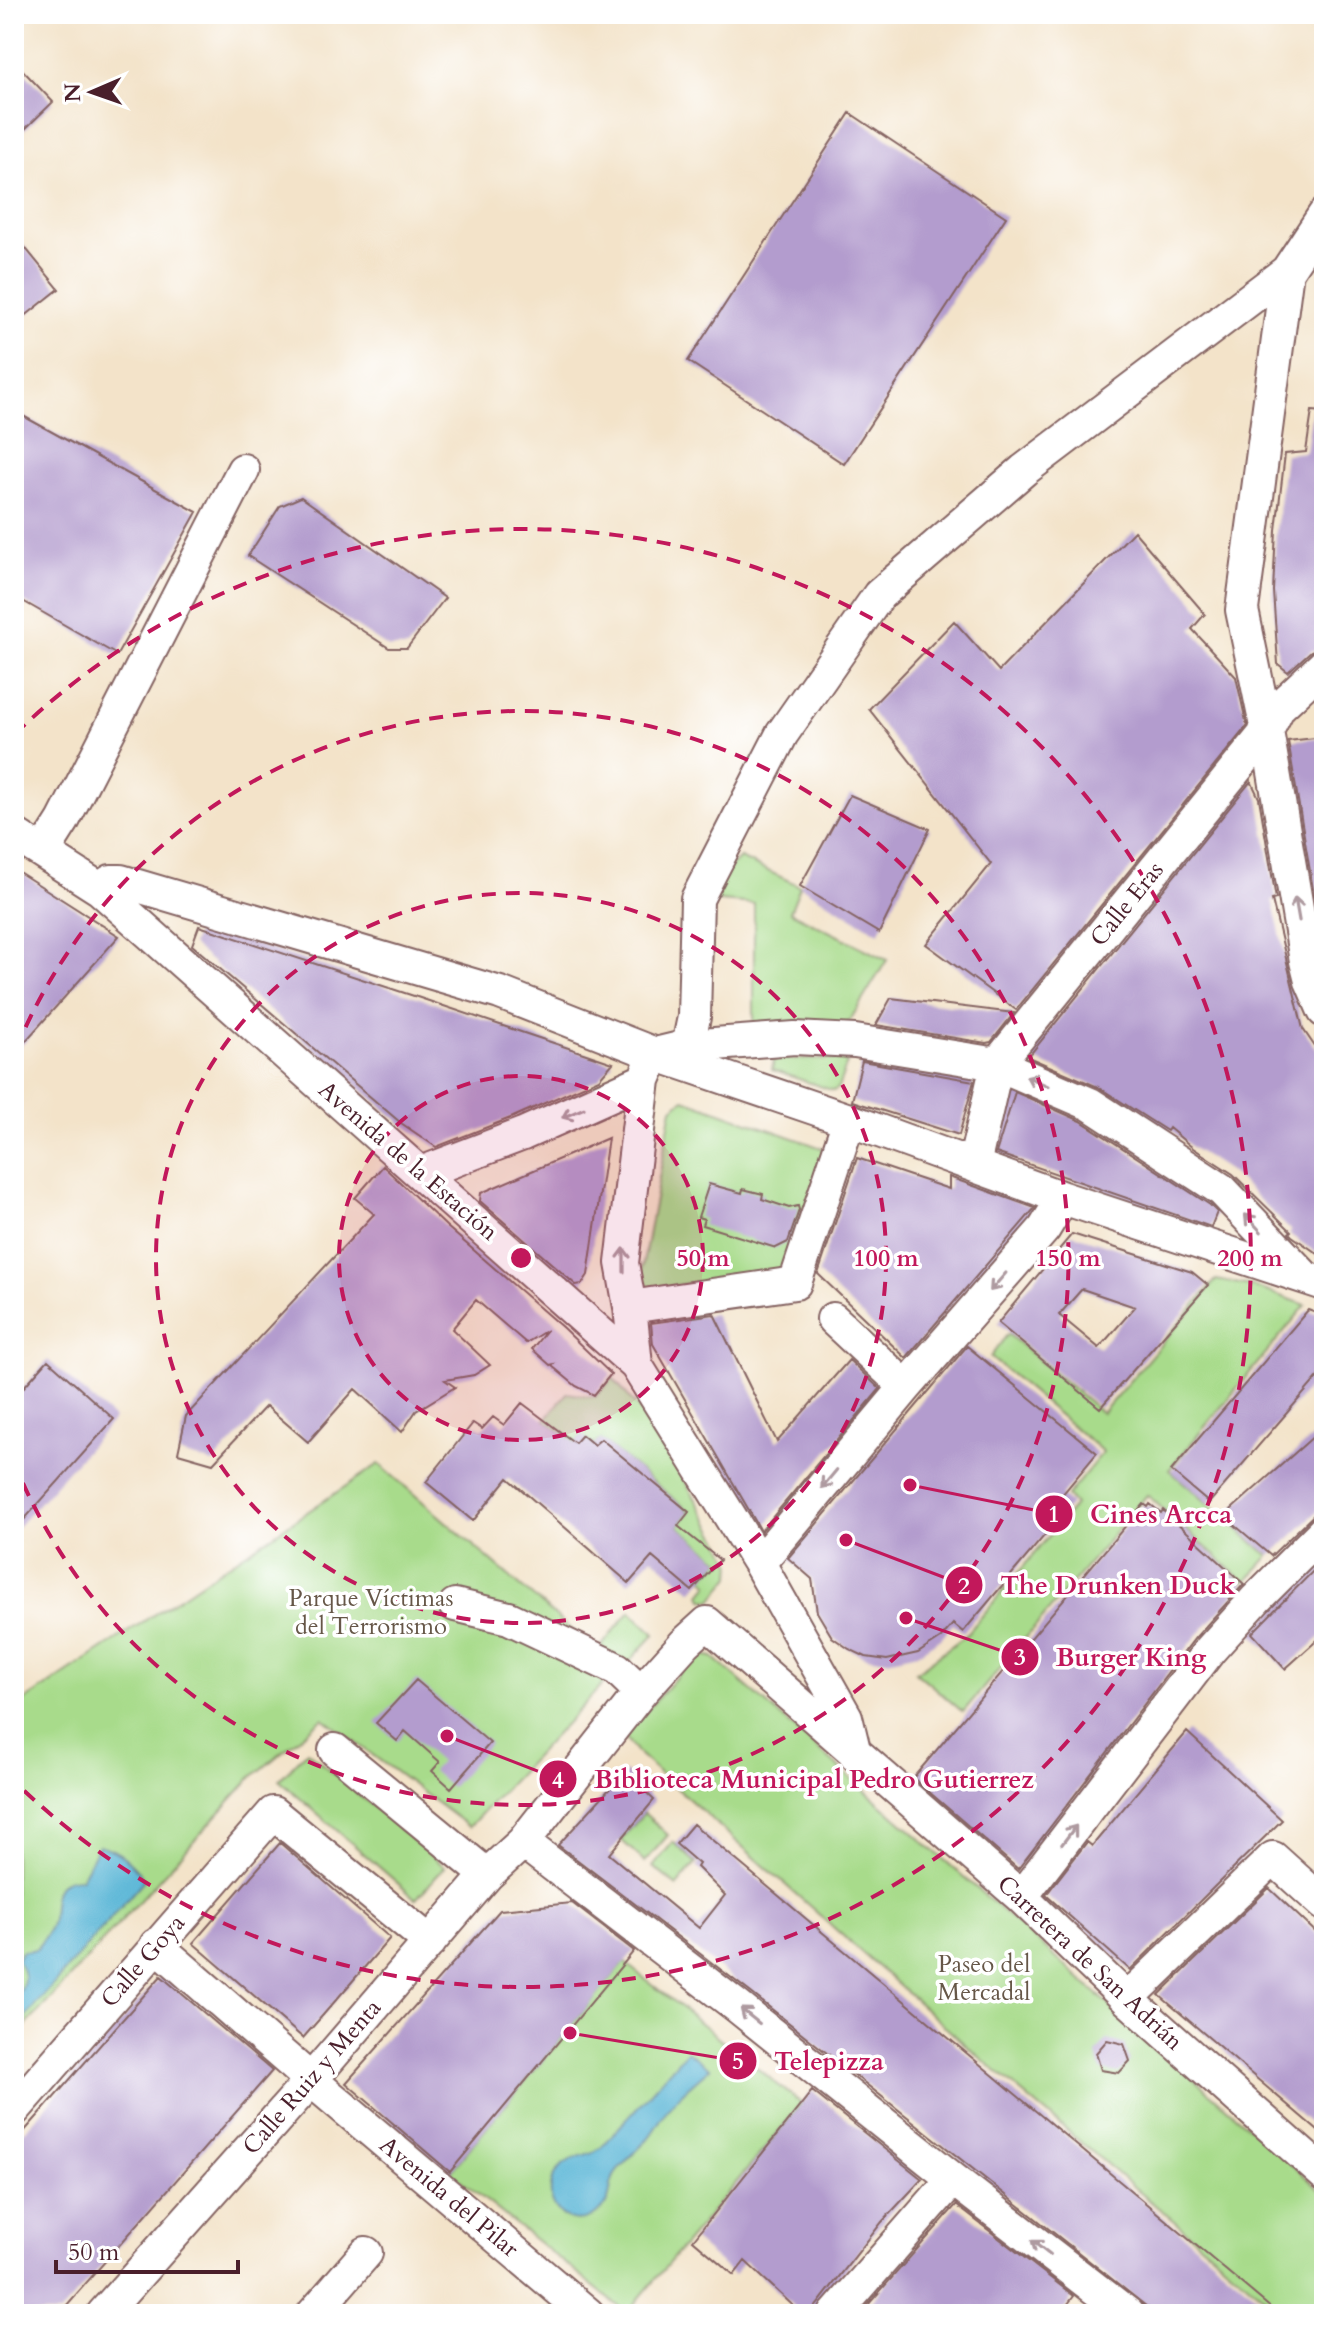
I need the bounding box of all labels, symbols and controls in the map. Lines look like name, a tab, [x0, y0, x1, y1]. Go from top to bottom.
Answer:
north arrow	[52, 52, 132, 132]
text: N	[58, 83, 88, 103]
street label: Calle Eras	[1083, 855, 1171, 953]
one-way arrow	[1289, 897, 1304, 922]
one-way arrow	[1025, 1073, 1050, 1088]
street label: Avenida de la Estación	[311, 1074, 505, 1249]
one-way arrow	[561, 1106, 586, 1121]
one-way arrow	[1243, 1213, 1262, 1233]
text: 50 m	[676, 1242, 730, 1275]
text: 100 m	[853, 1242, 920, 1275]
text: 150 m	[1035, 1242, 1102, 1275]
text: 200 m	[1217, 1242, 1284, 1275]
centre of rings	[507, 1244, 535, 1272]
one-way arrow	[616, 1247, 632, 1274]
one-way arrow	[989, 1271, 1007, 1291]
one-way arrow	[820, 1469, 838, 1489]
callout: Cines Arcca	[1034, 1489, 1248, 1539]
text: Cines Arcca	[1090, 1497, 1232, 1532]
text: 1	[1048, 1498, 1060, 1531]
callout: The Drunken Duck	[944, 1560, 1252, 1610]
text: The Drunken Duck	[1000, 1568, 1237, 1603]
text: 2	[958, 1570, 970, 1603]
park label: Parque Víctimas del Terrorismo	[288, 1582, 454, 1643]
callout: Burger King	[1000, 1632, 1222, 1682]
text: Burger King	[1056, 1640, 1207, 1675]
text: 3	[1014, 1641, 1026, 1674]
callout: Biblioteca Municipal Pedro Gutierrez	[538, 1754, 1051, 1804]
text: Biblioteca Municipal Pedro Gutierrez	[594, 1762, 1034, 1797]
text: 4	[552, 1764, 564, 1797]
one-way arrow	[1060, 1825, 1077, 1846]
street label: Carretera de San Adrián	[990, 1868, 1190, 2058]
street label: Calle Goya	[93, 1907, 193, 2015]
park label: Paseo del Mercadal	[938, 1948, 1030, 2009]
street label: Calle Ruiz y Menta	[235, 1992, 389, 2162]
one-way arrow	[740, 2008, 761, 2025]
callout: Telepizza	[718, 2036, 900, 2086]
text: Telepizza	[774, 2044, 884, 2079]
text: 5	[732, 2045, 744, 2078]
street label: Avenida del Pilar	[372, 2129, 526, 2265]
scale bar	[56, 2224, 238, 2274]
text: 50 m	[68, 2236, 120, 2269]
one-way arrow	[1031, 2239, 1052, 2256]

